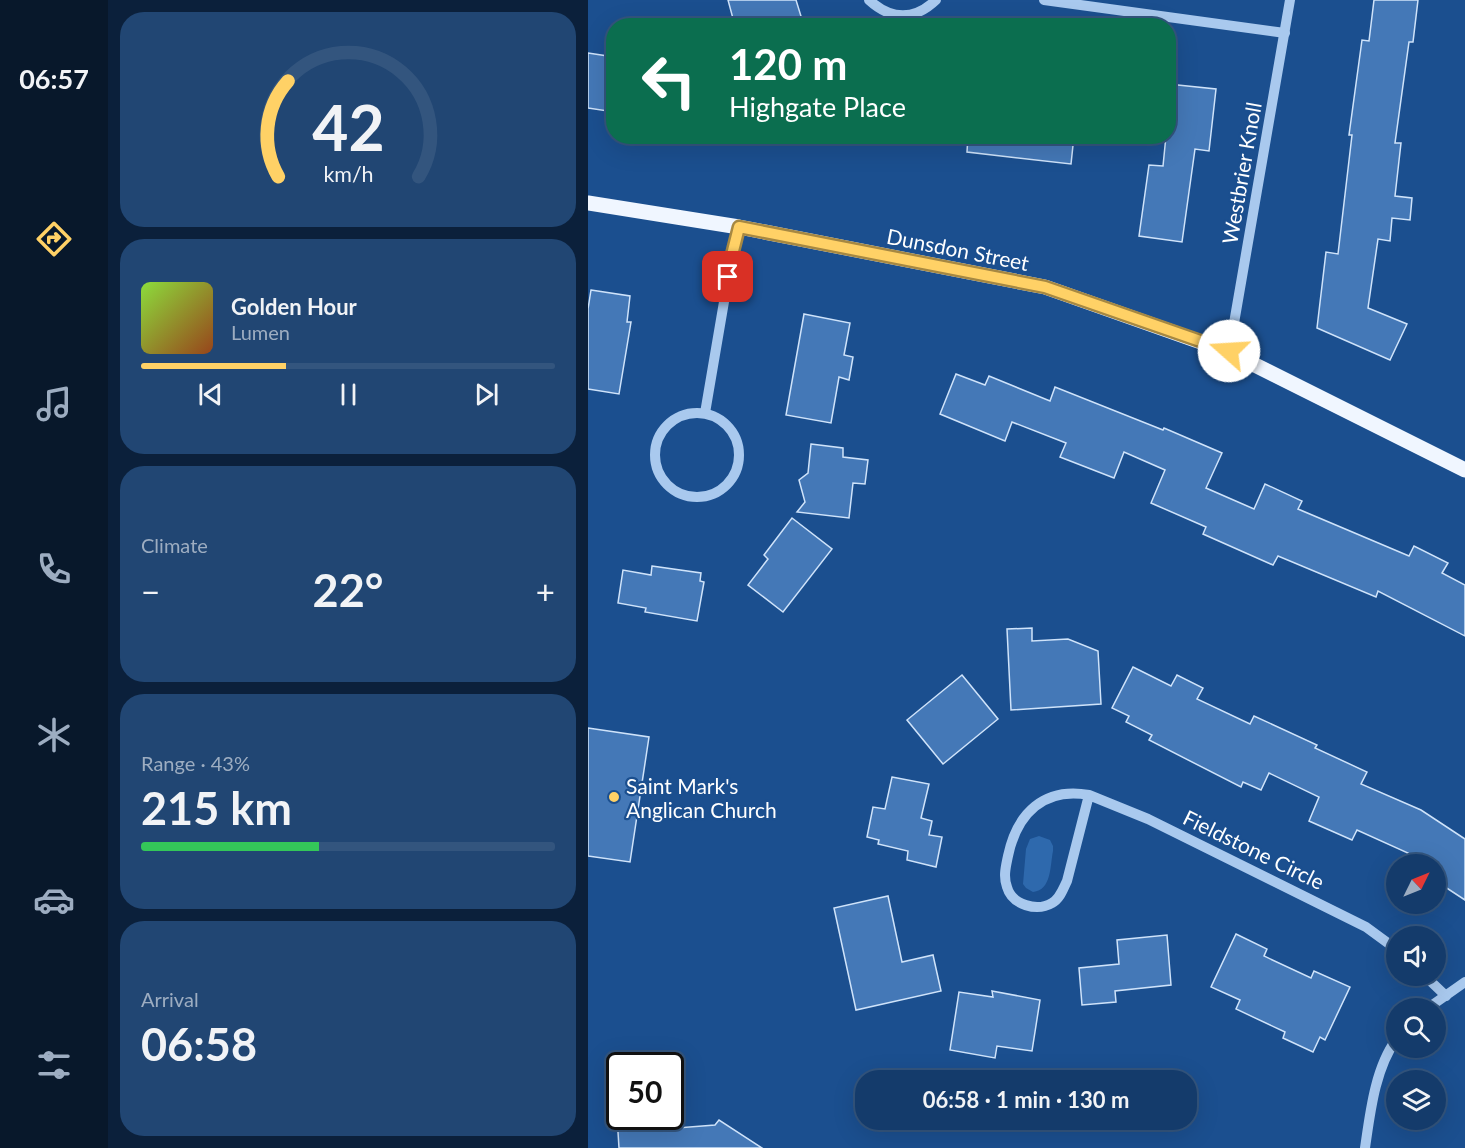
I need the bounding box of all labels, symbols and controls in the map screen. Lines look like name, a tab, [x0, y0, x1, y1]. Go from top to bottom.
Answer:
text: 120 m	[729, 39, 847, 89]
icon: left	[630, 42, 708, 120]
text: 06:57	[19, 62, 89, 95]
text: 42	[312, 89, 384, 164]
text: Highgate Place	[729, 90, 906, 123]
street label: Westbrier Knoll	[1216, 100, 1266, 246]
text: km/h	[323, 161, 373, 187]
icon: directions	[33, 218, 75, 260]
street label: Dunsdon Street	[885, 223, 1032, 275]
pin	[702, 251, 753, 302]
icon: arrive	[711, 260, 744, 293]
text: Golden Hour	[231, 293, 357, 320]
position arrow	[1197, 319, 1261, 383]
text: Lumen	[231, 320, 290, 344]
icon: previous	[194, 378, 227, 411]
icon: pause	[332, 378, 365, 411]
icon: next	[470, 378, 503, 411]
icon: music	[33, 383, 75, 425]
text: Climate	[141, 533, 208, 557]
icon: phone	[33, 548, 75, 590]
text: 22°	[313, 563, 383, 617]
text: −	[141, 571, 160, 611]
text: +	[536, 571, 555, 611]
icon: climate	[33, 714, 75, 756]
text: Range · 43%	[141, 751, 250, 775]
place label: Saint Mark's Anglican Church	[626, 773, 777, 822]
text: 215 km	[141, 781, 292, 835]
marker: Saint Mark's Anglican Church	[607, 790, 621, 804]
street label: Fieldstone Circle	[1179, 804, 1329, 894]
north arrow	[1386, 854, 1446, 914]
map controls	[1386, 854, 1446, 1130]
icon: car	[33, 879, 75, 921]
button: sound	[1386, 926, 1446, 986]
text: Arrival	[141, 987, 199, 1011]
button: search	[1386, 998, 1446, 1058]
text: 06:58	[141, 1017, 257, 1071]
icon: filters	[33, 1044, 75, 1086]
speed limit sign: 50	[606, 1052, 684, 1130]
button: layers	[1386, 1070, 1446, 1130]
text: 06:58 · 1 min · 130 m	[923, 1086, 1129, 1113]

